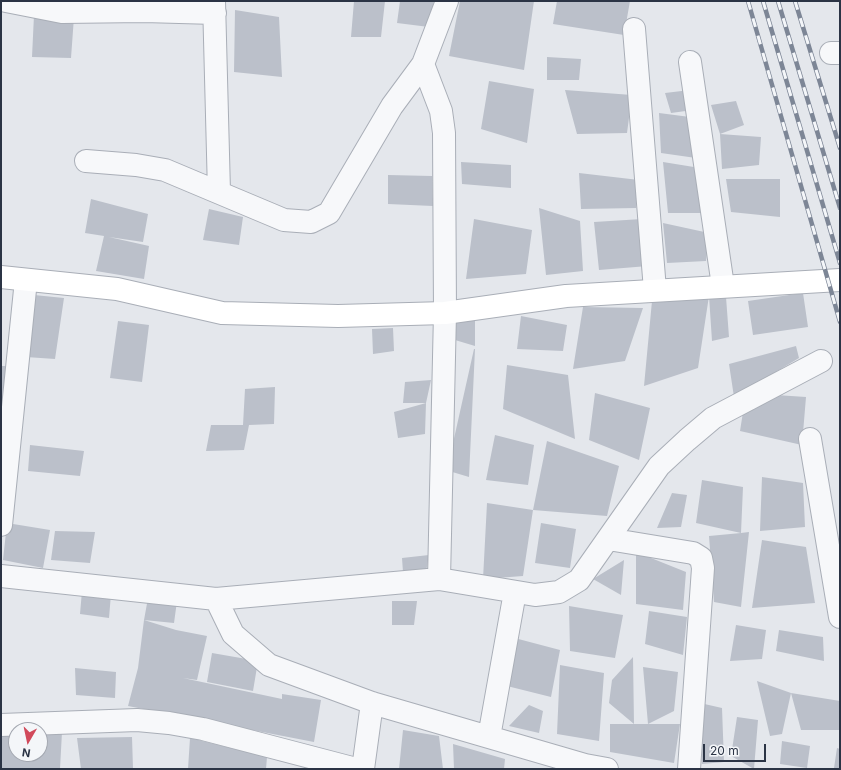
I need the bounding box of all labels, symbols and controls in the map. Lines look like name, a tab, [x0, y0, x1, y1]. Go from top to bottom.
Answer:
north arrow	[8, 722, 48, 762]
scale bar	[705, 736, 768, 762]
text: 20 m	[710, 743, 739, 758]
text: N	[21, 745, 32, 760]

